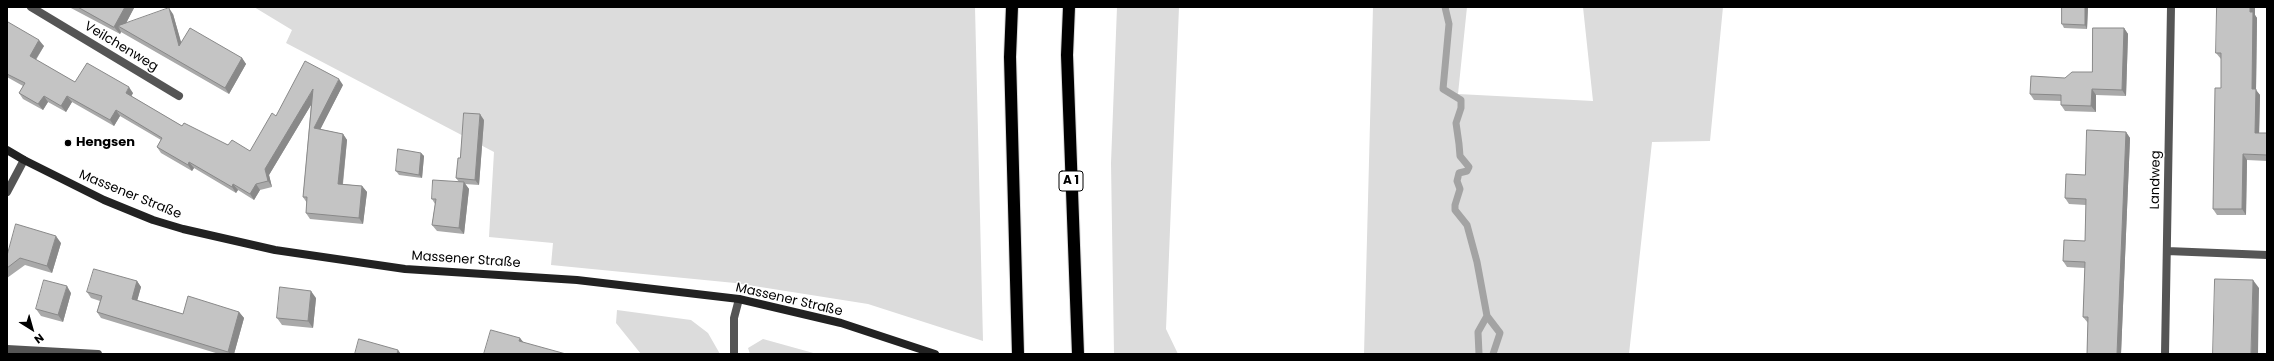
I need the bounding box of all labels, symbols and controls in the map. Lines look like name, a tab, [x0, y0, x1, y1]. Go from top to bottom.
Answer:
street label: Veilchenweg	[81, 19, 161, 75]
place label: Hengsen	[76, 135, 135, 151]
marker: Hengsen	[63, 138, 73, 148]
street label: Landweg	[2148, 150, 2164, 210]
street label: Massener Straße	[76, 167, 184, 223]
road number: A 1	[1059, 171, 1083, 191]
street label: Massener Straße	[411, 248, 521, 272]
street label: Massener Straße	[734, 280, 844, 320]
north arrow	[12, 309, 52, 349]
text: N	[31, 330, 47, 347]

